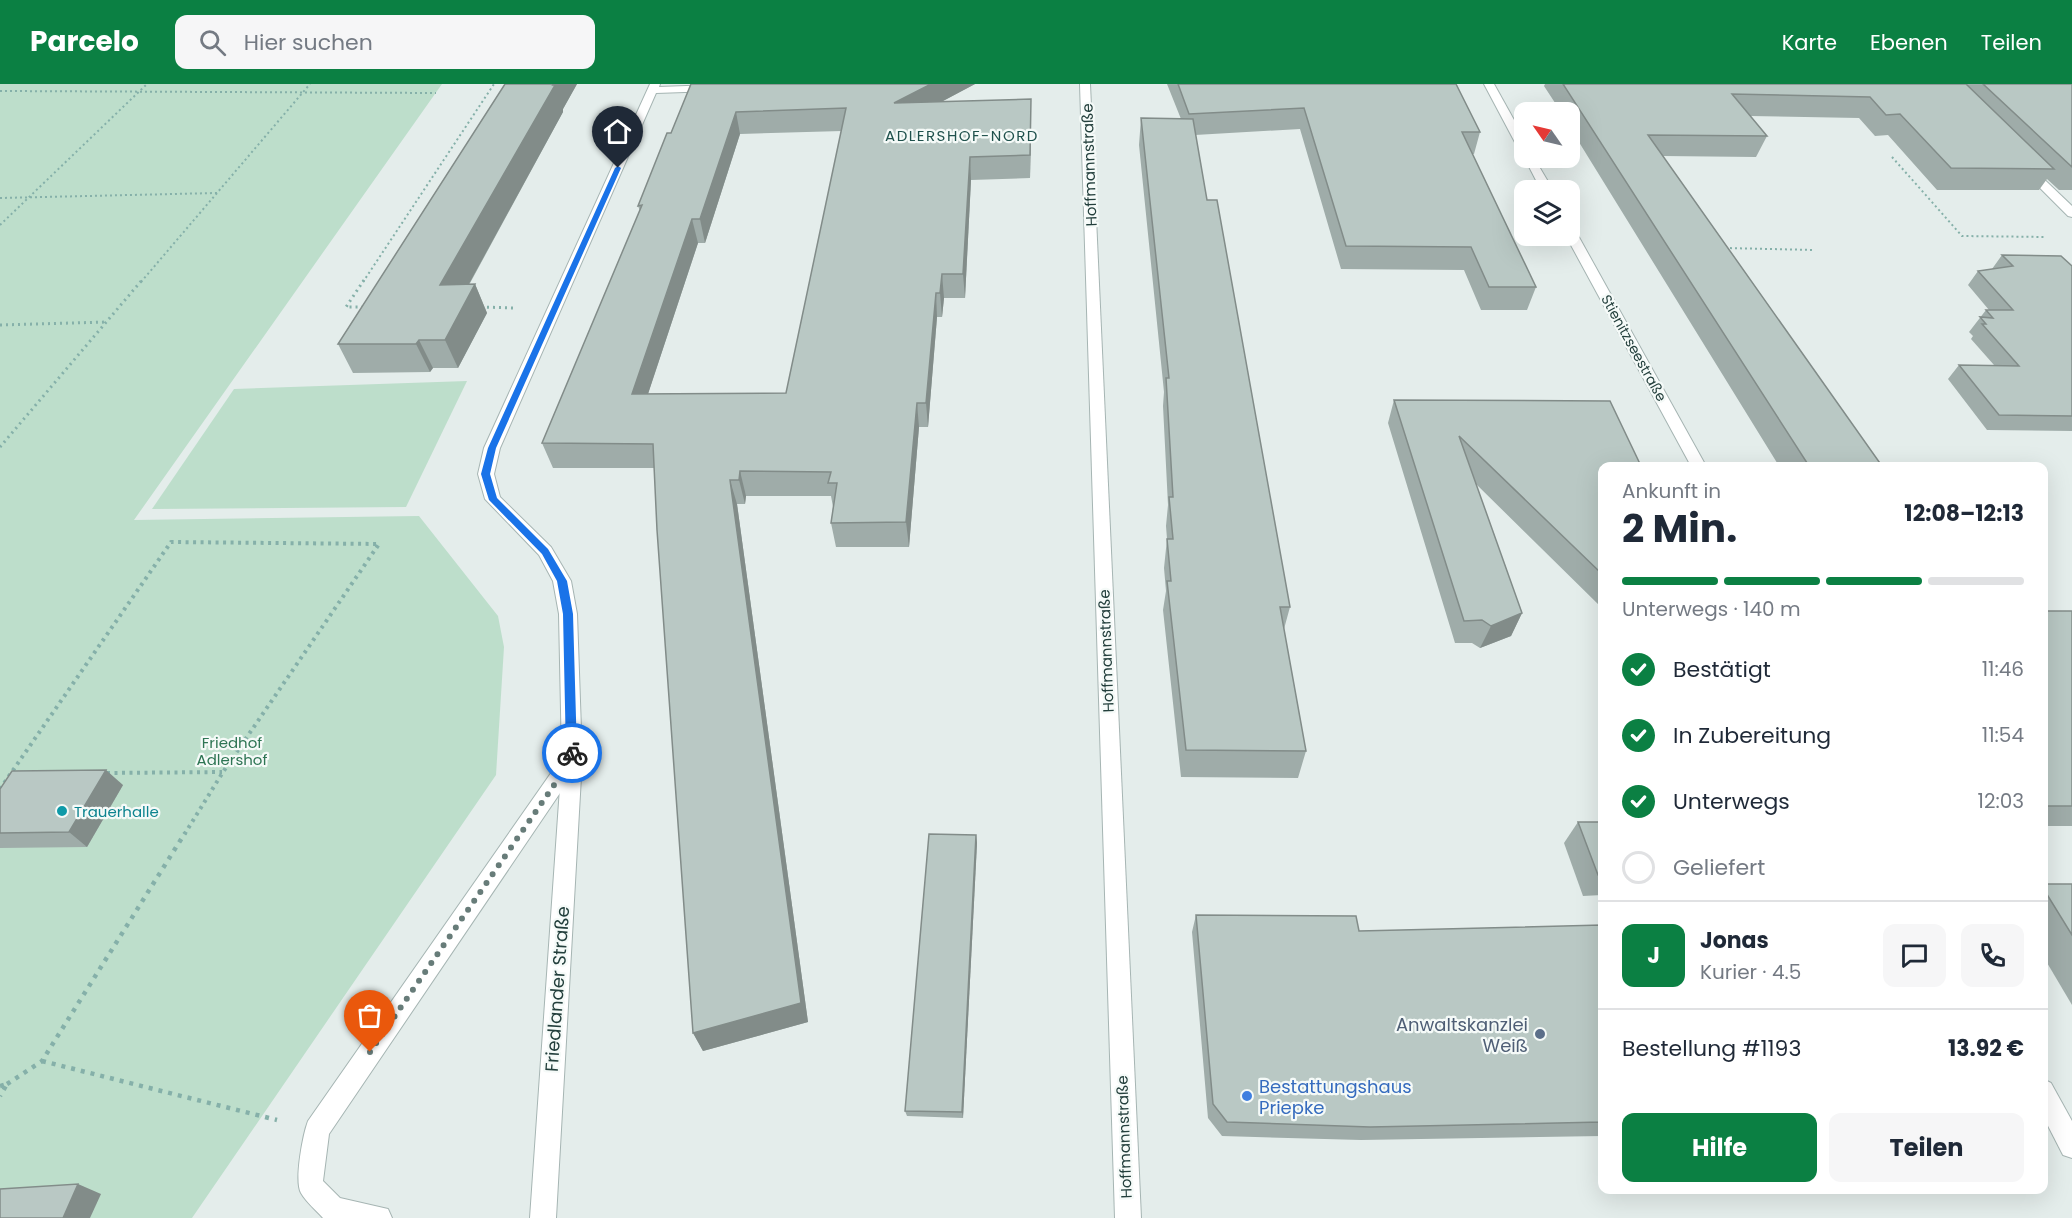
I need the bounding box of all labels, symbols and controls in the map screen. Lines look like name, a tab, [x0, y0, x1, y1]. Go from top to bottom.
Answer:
search box	[175, 15, 595, 69]
text: Parcelo	[30, 22, 139, 61]
icon: search	[196, 26, 229, 59]
text: Hier suchen	[244, 27, 373, 58]
text: Karte	[1782, 28, 1837, 57]
text: Ebenen	[1870, 28, 1948, 57]
text: Teilen	[1981, 28, 2042, 57]
north arrow	[1514, 102, 1580, 168]
map controls	[1514, 102, 1580, 246]
street label: Hoffmannstraße	[1076, 103, 1102, 227]
pin	[592, 106, 643, 168]
icon: home	[601, 115, 634, 148]
district label: ADLERSHOF-NORD	[885, 125, 1039, 146]
button: layers	[1514, 180, 1580, 246]
street label: Stienitzseestraße	[1596, 291, 1672, 405]
text: Ankunft in	[1622, 477, 1721, 505]
text: 12:08–12:13	[1904, 498, 2024, 529]
text: 2 Min.	[1622, 501, 1737, 556]
street label: Hoffmannstraße	[1093, 589, 1119, 713]
text: Unterwegs · 140 m	[1622, 595, 1801, 623]
icon: check	[1622, 653, 1655, 686]
text: Bestätigt	[1673, 654, 1771, 685]
text: 11:46	[1982, 655, 2024, 683]
icon: check	[1622, 719, 1655, 752]
text: In Zubereitung	[1673, 720, 1831, 751]
text: 11:54	[1982, 721, 2024, 749]
courier	[542, 723, 602, 783]
park label: Friedhof Adlershof	[197, 732, 267, 770]
icon: bike	[556, 737, 589, 770]
icon: check	[1622, 785, 1655, 818]
text: Unterwegs	[1673, 786, 1790, 817]
text: 12:03	[1978, 787, 2024, 815]
place label: Trauerhalle	[74, 801, 159, 822]
marker: Trauerhalle	[55, 804, 69, 818]
text: Geliefert	[1673, 852, 1765, 883]
street label: Friedlander Straße	[539, 905, 575, 1073]
button: chat	[1883, 924, 1946, 987]
button: phone	[1961, 924, 2024, 987]
text: Jonas	[1700, 925, 1769, 956]
text: J	[1647, 940, 1660, 971]
text: Kurier · 4.5	[1700, 958, 1801, 986]
pin	[344, 990, 395, 1052]
icon: bag	[353, 999, 386, 1032]
place label: Anwaltskanzlei Weiß	[1396, 1012, 1528, 1058]
marker: Anwaltskanzlei Weiß	[1533, 1027, 1547, 1041]
text: Bestellung #1193	[1622, 1033, 1801, 1064]
text: 13.92 €	[1948, 1033, 2024, 1064]
place label: Bestattungshaus Priepke	[1259, 1074, 1412, 1120]
street label: Hoffmannstraße	[1111, 1075, 1137, 1199]
marker: Bestattungshaus Priepke	[1240, 1089, 1254, 1103]
button: Hilfe	[1622, 1113, 1817, 1182]
button: Teilen	[1829, 1113, 2024, 1182]

